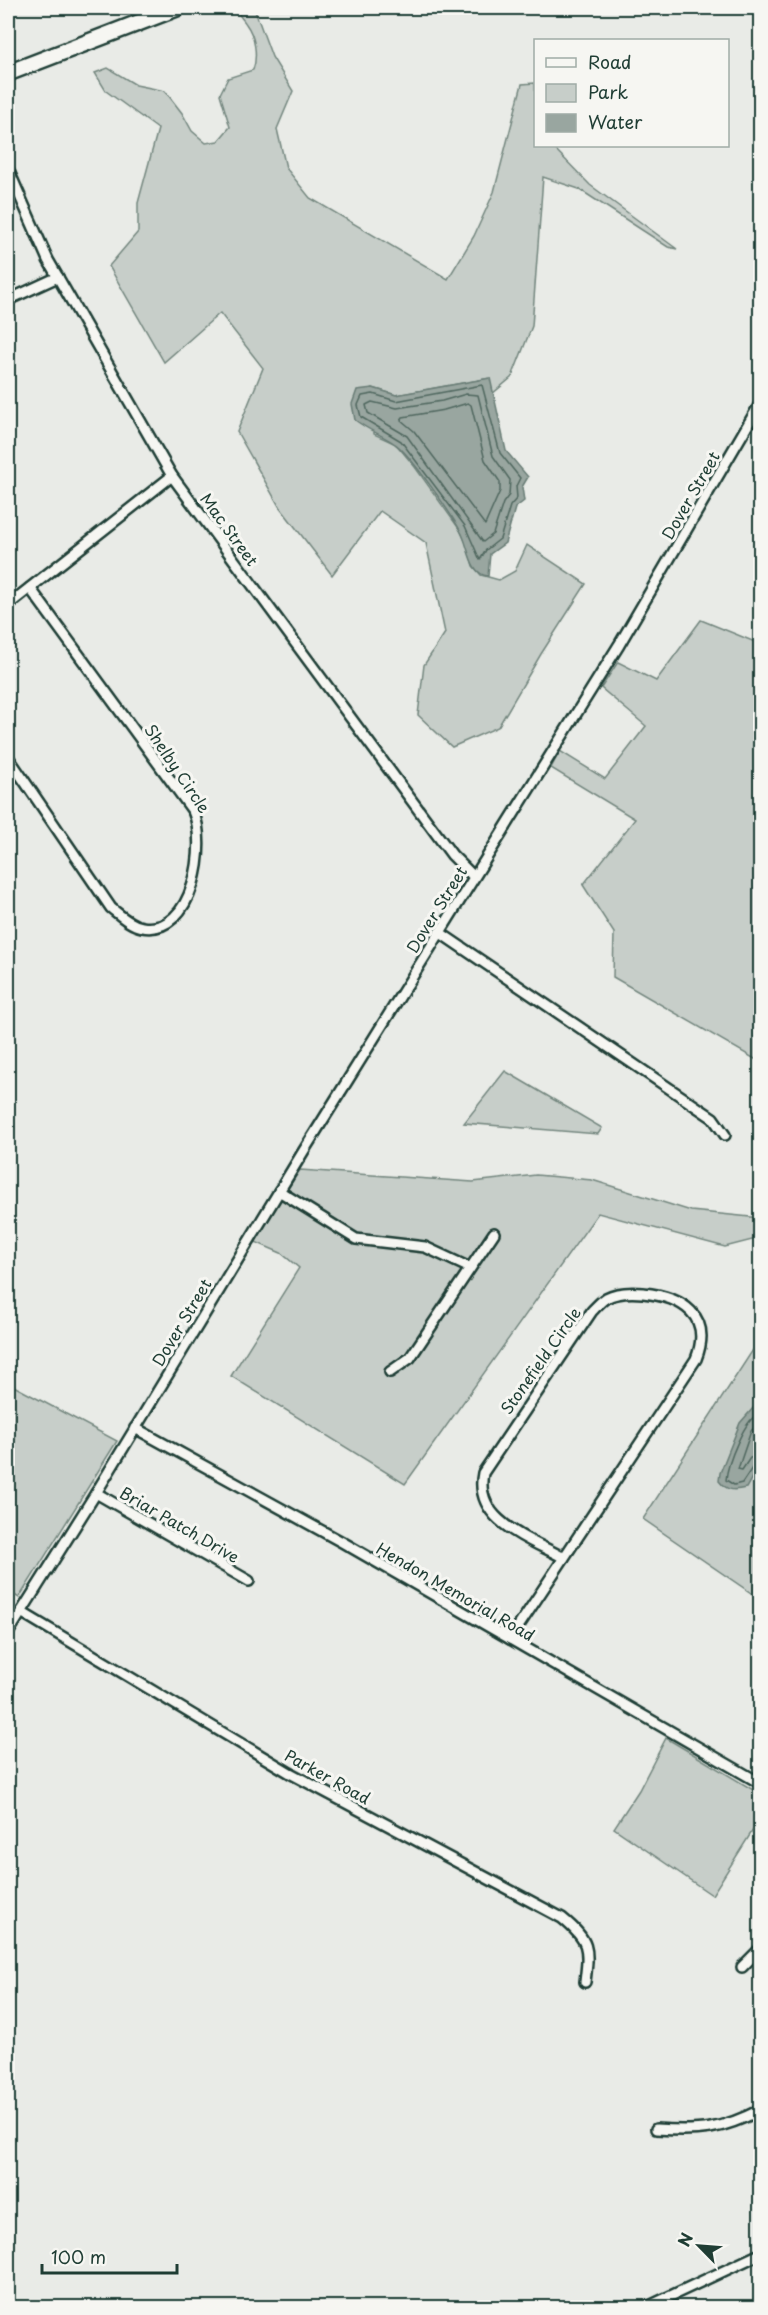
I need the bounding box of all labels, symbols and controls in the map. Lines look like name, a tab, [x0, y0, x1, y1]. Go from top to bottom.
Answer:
legend	[534, 39, 729, 147]
text: Road	[588, 48, 632, 75]
text: Park	[588, 78, 628, 105]
text: Water	[588, 108, 643, 135]
street label: Dover Street	[655, 446, 725, 544]
street label: Mac Street	[195, 488, 265, 571]
street label: Shelby Circle	[139, 719, 217, 817]
street label: Dover Street	[400, 861, 472, 957]
street label: Dover Street	[145, 1273, 217, 1370]
street label: Stonefield Circle	[494, 1301, 586, 1419]
street label: Briar Patch Drive	[116, 1480, 244, 1568]
street label: Hendon Memorial Road	[372, 1536, 540, 1646]
street label: Parker Road	[281, 1743, 375, 1809]
north arrow	[669, 2216, 729, 2276]
text: N	[671, 2228, 698, 2250]
scale bar	[42, 2237, 177, 2275]
text: 100 m	[51, 2243, 106, 2270]

